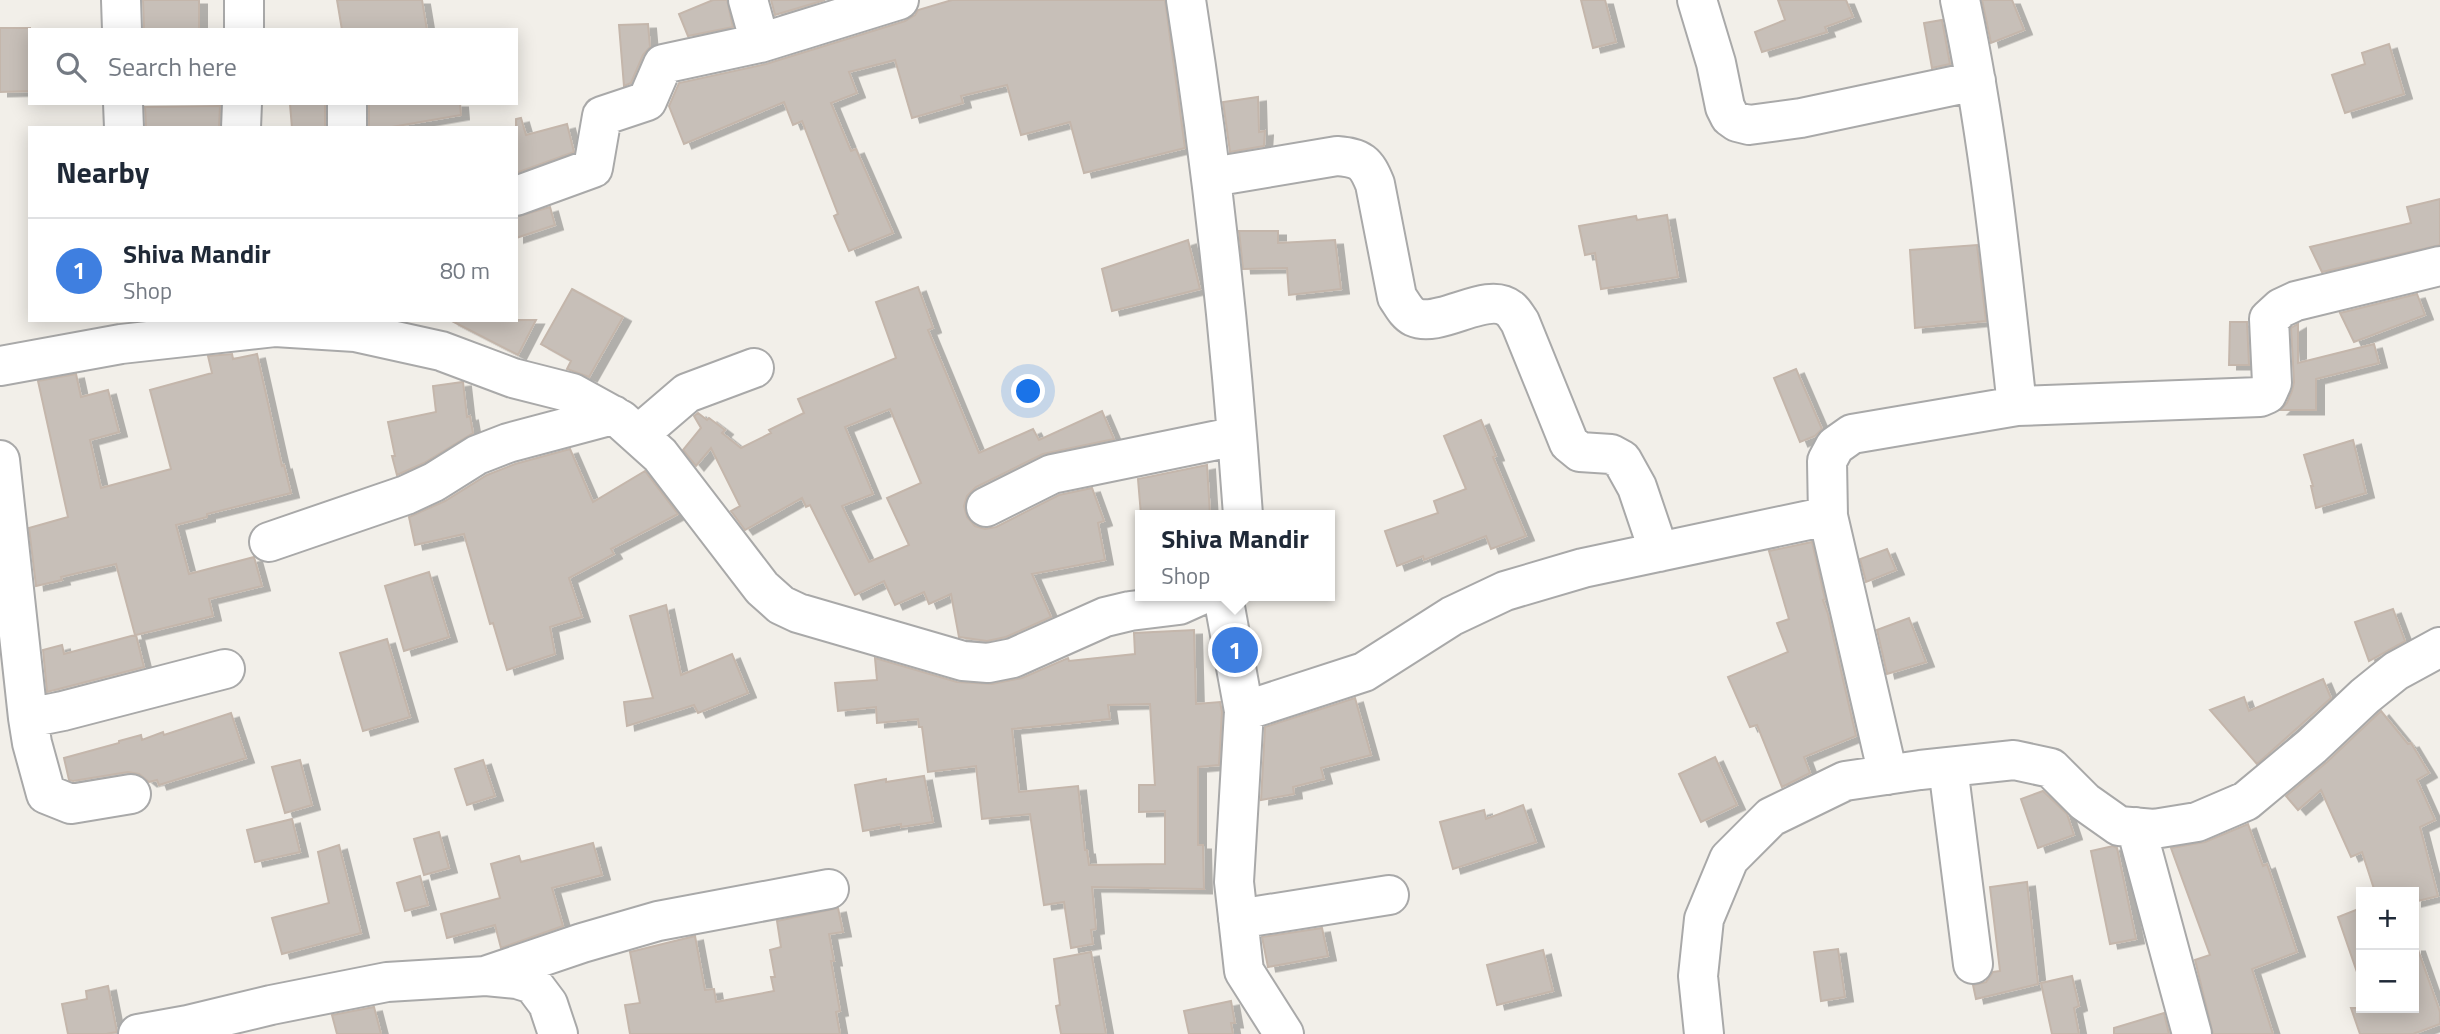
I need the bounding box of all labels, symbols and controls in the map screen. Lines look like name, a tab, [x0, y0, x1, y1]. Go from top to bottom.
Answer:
search box	[28, 28, 518, 105]
text: Search here	[108, 47, 237, 86]
icon: search	[52, 48, 90, 86]
text: Nearby	[56, 149, 149, 195]
text: Shiva Mandir	[123, 234, 271, 273]
text: 1	[73, 253, 85, 288]
text: 80 m	[440, 253, 490, 288]
text: Shop	[123, 273, 172, 308]
your location	[1011, 374, 1045, 408]
popup	[1135, 510, 1335, 601]
text: Shiva Mandir	[1161, 519, 1309, 558]
text: Shop	[1161, 558, 1210, 593]
pin: 1	[1212, 624, 1258, 676]
map controls	[2356, 887, 2419, 1013]
button: +	[2356, 887, 2419, 950]
button: −	[2356, 950, 2419, 1013]

